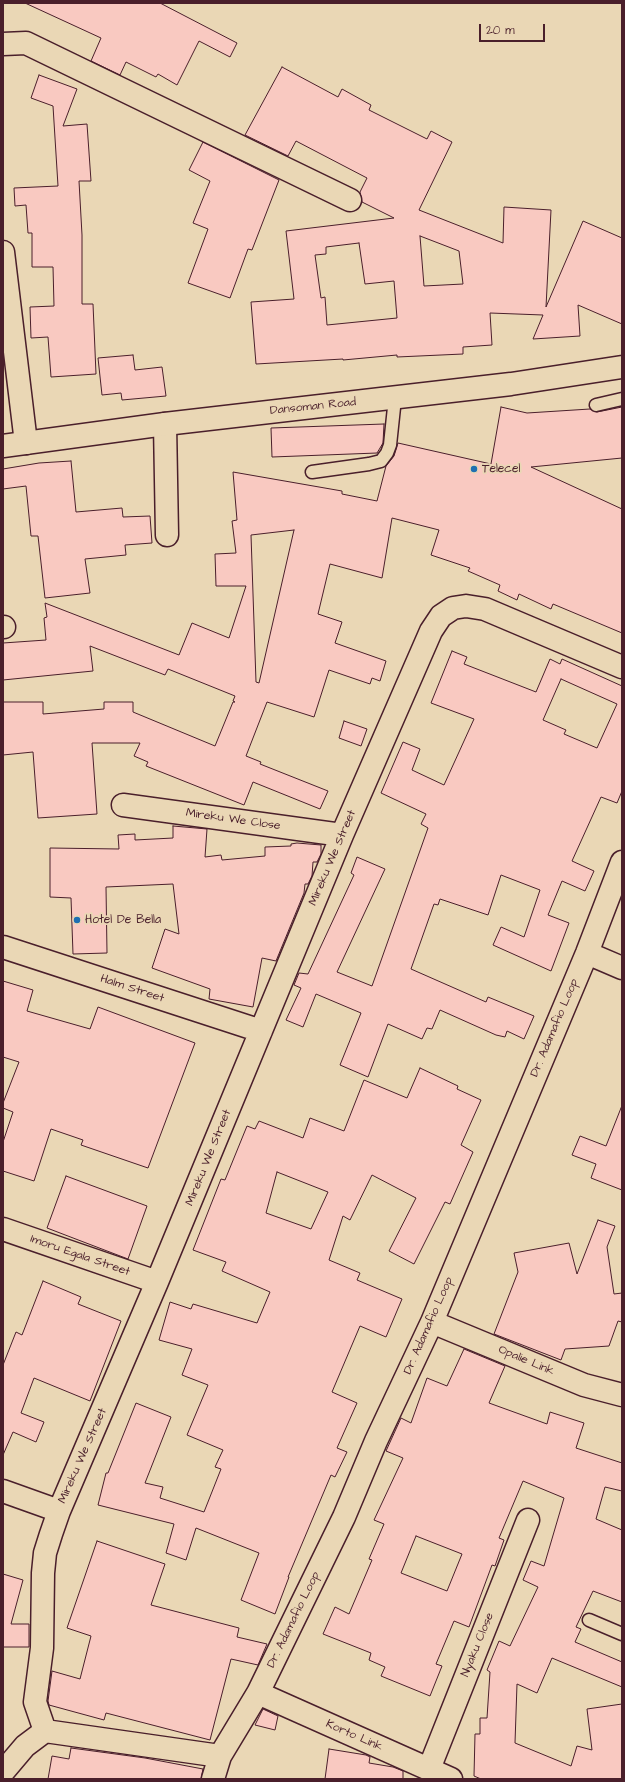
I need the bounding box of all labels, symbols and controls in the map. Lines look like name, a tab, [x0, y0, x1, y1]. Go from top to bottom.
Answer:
scale bar	[481, 16, 547, 42]
text: 20 m	[486, 22, 515, 39]
street label: Dansoman Road	[269, 395, 357, 419]
place label: Telecel	[482, 462, 520, 476]
marker: Telecel	[469, 464, 479, 474]
street label: Mireku We Close	[185, 806, 281, 834]
street label: Mireku We Street	[306, 808, 360, 908]
place label: Hotel De Bella	[85, 913, 161, 927]
marker: Hotel De Bella	[72, 915, 82, 925]
street label: Halm Street	[98, 972, 166, 1006]
street label: Dr. Adamafio Loop	[528, 977, 582, 1079]
street label: Mireku We Street	[183, 1108, 235, 1208]
street label: Imoru Egala Street	[28, 1232, 132, 1280]
street label: Dr. Adamafio Loop	[401, 1275, 457, 1377]
street label: Opalie Link	[496, 1343, 556, 1379]
street label: Mireku We Street	[56, 1406, 110, 1506]
street label: Dr. Adamafio Loop	[264, 1570, 324, 1670]
street label: Nyaku Close	[459, 1611, 497, 1679]
street label: Korto Link	[323, 1717, 385, 1755]

